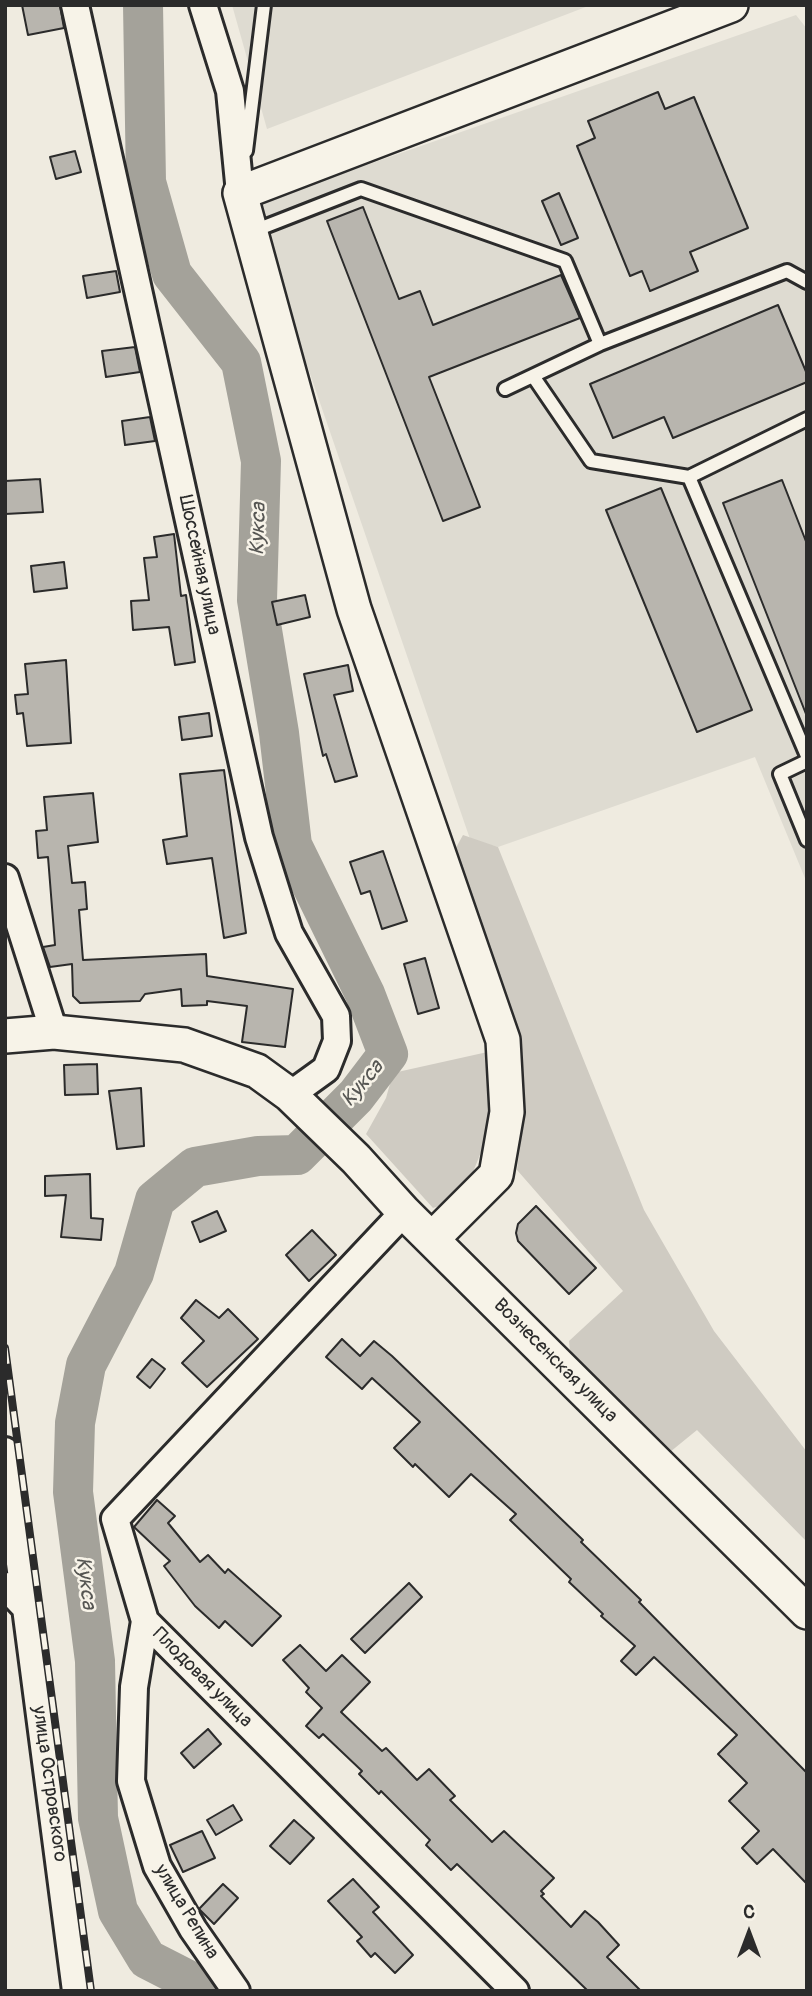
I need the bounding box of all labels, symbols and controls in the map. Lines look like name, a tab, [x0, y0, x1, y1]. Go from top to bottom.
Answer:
street label: Шоссейная улица	[173, 493, 225, 637]
water label: Кукса	[245, 502, 273, 556]
water label: Кукса	[337, 1056, 389, 1112]
street label: Вознесенская улица	[488, 1294, 622, 1428]
water label: Кукса	[69, 1556, 101, 1610]
street label: Плодовая улица	[147, 1623, 257, 1733]
street label: улица Островского	[27, 1705, 71, 1863]
street label: улица Репина	[149, 1860, 223, 1964]
north arrow	[714, 1898, 784, 1968]
text: С	[743, 1900, 755, 1924]

